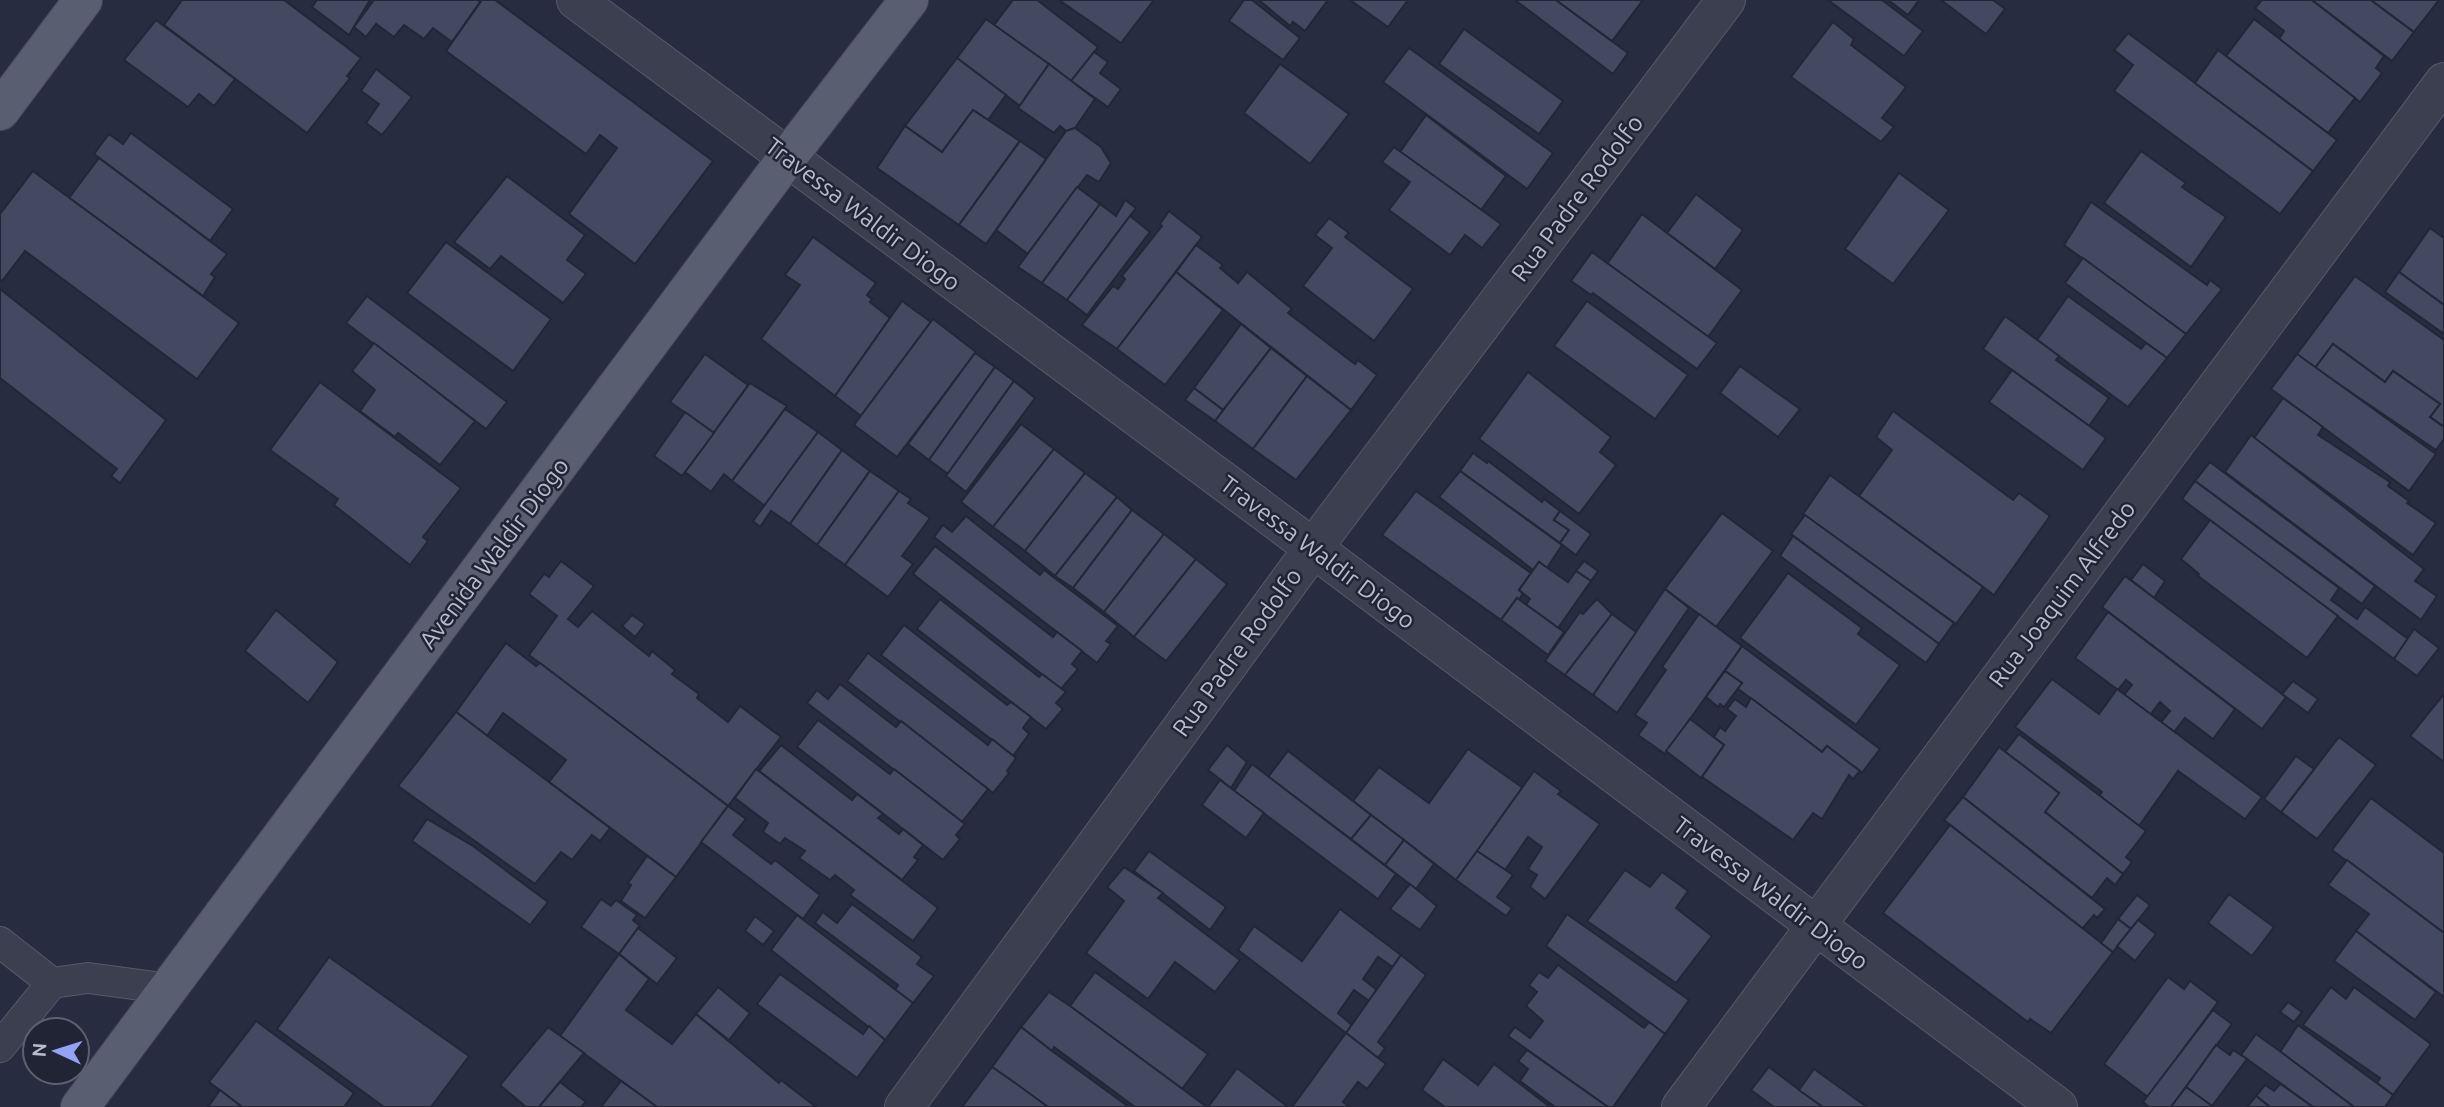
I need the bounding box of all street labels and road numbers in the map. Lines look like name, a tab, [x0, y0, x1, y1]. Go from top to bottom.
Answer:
street label: Rua Padre Rodolfo	[1506, 109, 1648, 287]
street label: Travessa Waldir Diogo	[760, 132, 966, 296]
street label: Avenida Waldir Diogo	[414, 453, 574, 653]
street label: Travessa Waldir Diogo	[1215, 470, 1421, 634]
street label: Rua Joaquim Alfredo	[1983, 496, 2141, 692]
street label: Rua Padre Rodolfo	[1167, 563, 1307, 741]
street label: Travessa Waldir Diogo	[1668, 811, 1874, 975]

